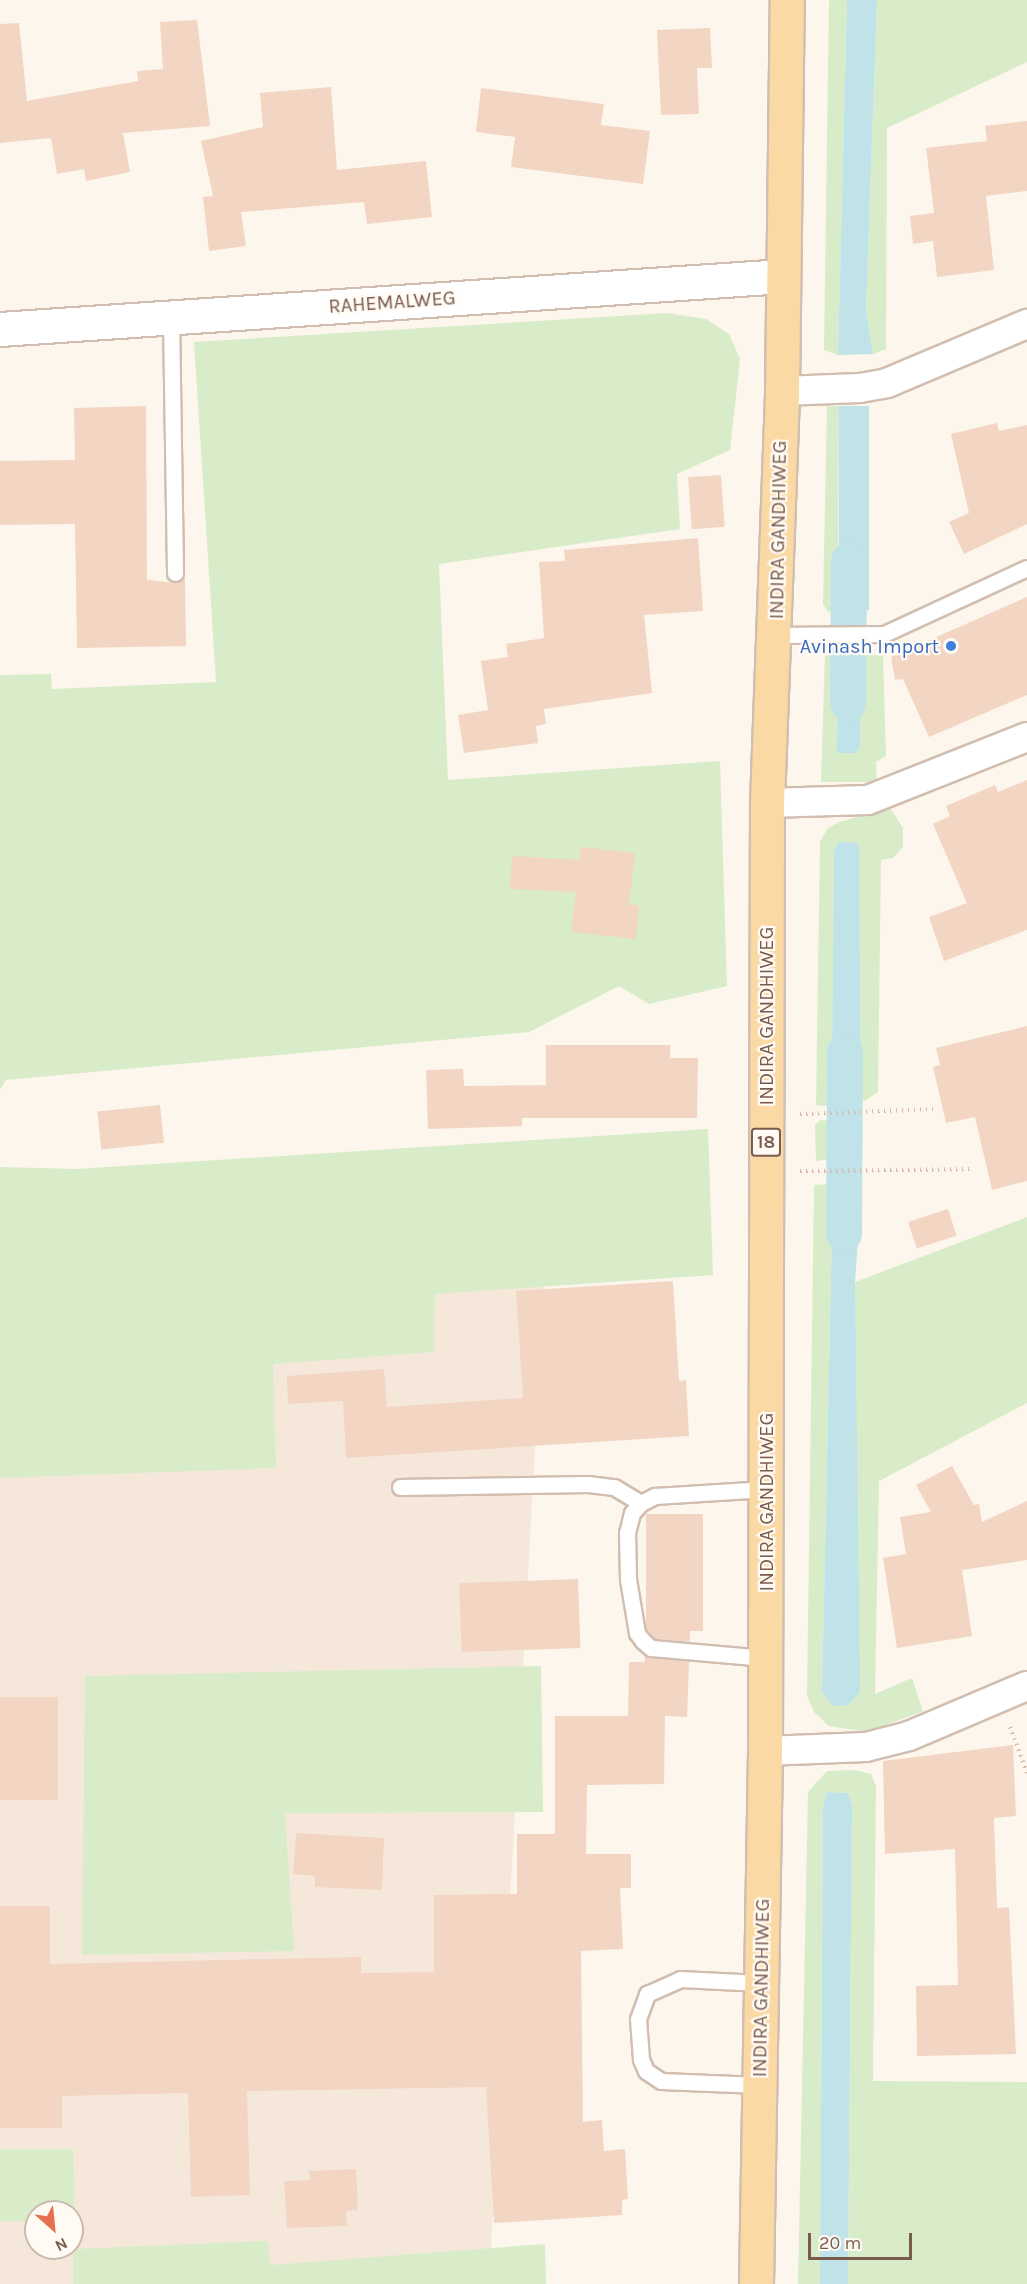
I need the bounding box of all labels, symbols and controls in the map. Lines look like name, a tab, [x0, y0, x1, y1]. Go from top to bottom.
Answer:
street label: RAHEMALWEG	[328, 286, 456, 318]
street label: INDIRA GANDHIWEG	[764, 440, 792, 620]
place label: Avinash Import	[800, 634, 939, 658]
marker: Avinash Import	[944, 639, 958, 653]
street label: INDIRA GANDHIWEG	[754, 927, 778, 1105]
road number: 18	[750, 1127, 783, 1157]
street label: INDIRA GANDHIWEG	[754, 1413, 778, 1591]
street label: INDIRA GANDHIWEG	[747, 1898, 775, 2078]
north arrow	[24, 2200, 84, 2260]
scale bar	[811, 2221, 914, 2259]
text: 20 m	[819, 2232, 861, 2254]
text: N	[52, 2234, 71, 2256]

